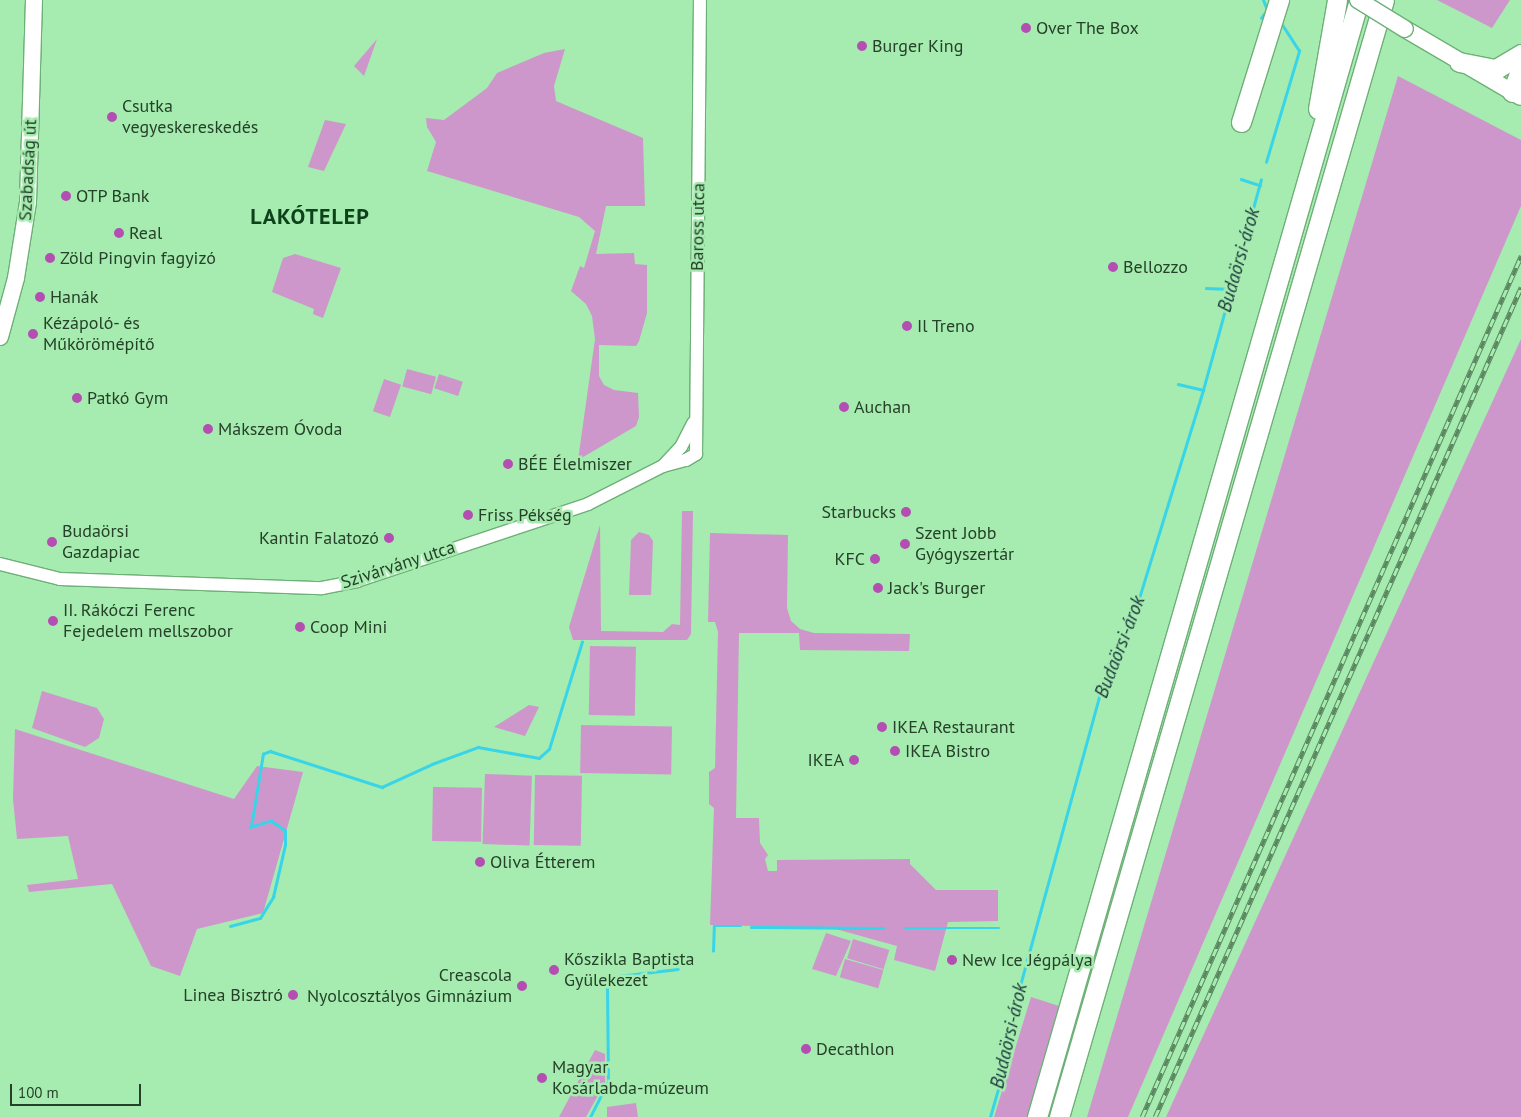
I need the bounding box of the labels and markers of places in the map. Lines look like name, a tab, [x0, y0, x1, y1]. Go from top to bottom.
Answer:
place label: Over The Box	[1036, 17, 1139, 39]
marker: Over The Box	[1020, 22, 1032, 34]
place label: Burger King	[872, 35, 963, 57]
marker: Burger King	[856, 40, 868, 52]
place label: Csutka vegyeskereskedés	[122, 96, 258, 138]
marker: Csutka vegyeskereskedés	[106, 111, 118, 123]
place label: OTP Bank	[76, 185, 150, 207]
marker: OTP Bank	[60, 190, 72, 202]
place label: Real	[129, 222, 162, 244]
marker: Real	[113, 227, 125, 239]
place label: Zöld Pingvin fagyizó	[60, 247, 216, 269]
marker: Zöld Pingvin fagyizó	[44, 252, 56, 264]
place label: Bellozzo	[1123, 256, 1188, 278]
marker: Bellozzo	[1107, 261, 1119, 273]
place label: Hanák	[50, 286, 98, 308]
marker: Hanák	[34, 291, 46, 303]
place label: Kézápoló- és Műkörömépítő	[43, 313, 155, 356]
place label: Il Treno	[917, 315, 975, 337]
marker: Il Treno	[901, 320, 913, 332]
marker: Kézápoló- és Műkörömépítő	[27, 328, 39, 340]
place label: Patkó Gym	[87, 387, 168, 409]
marker: Patkó Gym	[71, 392, 83, 404]
place label: Auchan	[854, 396, 911, 418]
marker: Auchan	[838, 401, 850, 413]
place label: Mákszem Óvoda	[218, 418, 342, 440]
marker: Mákszem Óvoda	[202, 423, 214, 435]
place label: BÉE Élelmiszer	[518, 453, 632, 475]
marker: BÉE Élelmiszer	[502, 458, 514, 470]
place label: Starbucks	[822, 501, 896, 523]
place label: Friss Pékség	[478, 504, 572, 526]
marker: Starbucks	[900, 506, 912, 518]
marker: Friss Pékség	[462, 509, 474, 521]
place label: Budaörsi Gazdapiac	[62, 521, 140, 564]
place label: Szent Jobb Gyógyszertár	[915, 523, 1014, 566]
place label: Kantin Falatozó	[259, 527, 379, 549]
marker: Kantin Falatozó	[383, 532, 395, 544]
marker: Budaörsi Gazdapiac	[46, 536, 58, 548]
marker: Szent Jobb Gyógyszertár	[899, 538, 911, 550]
place label: KFC	[834, 548, 865, 570]
marker: KFC	[869, 553, 881, 565]
place label: Jack's Burger	[888, 577, 985, 599]
marker: Jack's Burger	[872, 582, 884, 594]
place label: II. Rákóczi Ferenc Fejedelem mellszobor	[63, 600, 233, 642]
marker: II. Rákóczi Ferenc Fejedelem mellszobor	[47, 615, 59, 627]
place label: Coop Mini	[310, 616, 387, 638]
marker: Coop Mini	[294, 621, 306, 633]
place label: IKEA Restaurant	[892, 716, 1015, 738]
marker: IKEA Restaurant	[876, 721, 888, 733]
place label: IKEA Bistro	[905, 740, 991, 762]
marker: IKEA Bistro	[889, 745, 901, 757]
place label: IKEA	[808, 749, 844, 771]
marker: IKEA	[848, 754, 860, 766]
place label: Oliva Étterem	[490, 851, 595, 873]
marker: Oliva Étterem	[474, 856, 486, 868]
place label: Kőszikla Baptista Gyülekezet	[564, 949, 695, 992]
place label: New Ice Jégpálya	[962, 949, 1093, 971]
marker: New Ice Jégpálya	[946, 954, 958, 966]
marker: Kőszikla Baptista Gyülekezet	[548, 964, 560, 976]
place label: Creascola Nyolcosztályos Gimnázium	[307, 965, 512, 1008]
marker: Creascola Nyolcosztályos Gimnázium	[516, 980, 528, 992]
place label: Linea Bisztró	[183, 984, 283, 1006]
marker: Linea Bisztró	[287, 989, 299, 1001]
place label: Decathlon	[816, 1038, 894, 1060]
marker: Decathlon	[800, 1043, 812, 1055]
place label: Magyar Kosárlabda-múzeum	[552, 1057, 709, 1100]
marker: Magyar Kosárlabda-múzeum	[536, 1072, 548, 1084]

